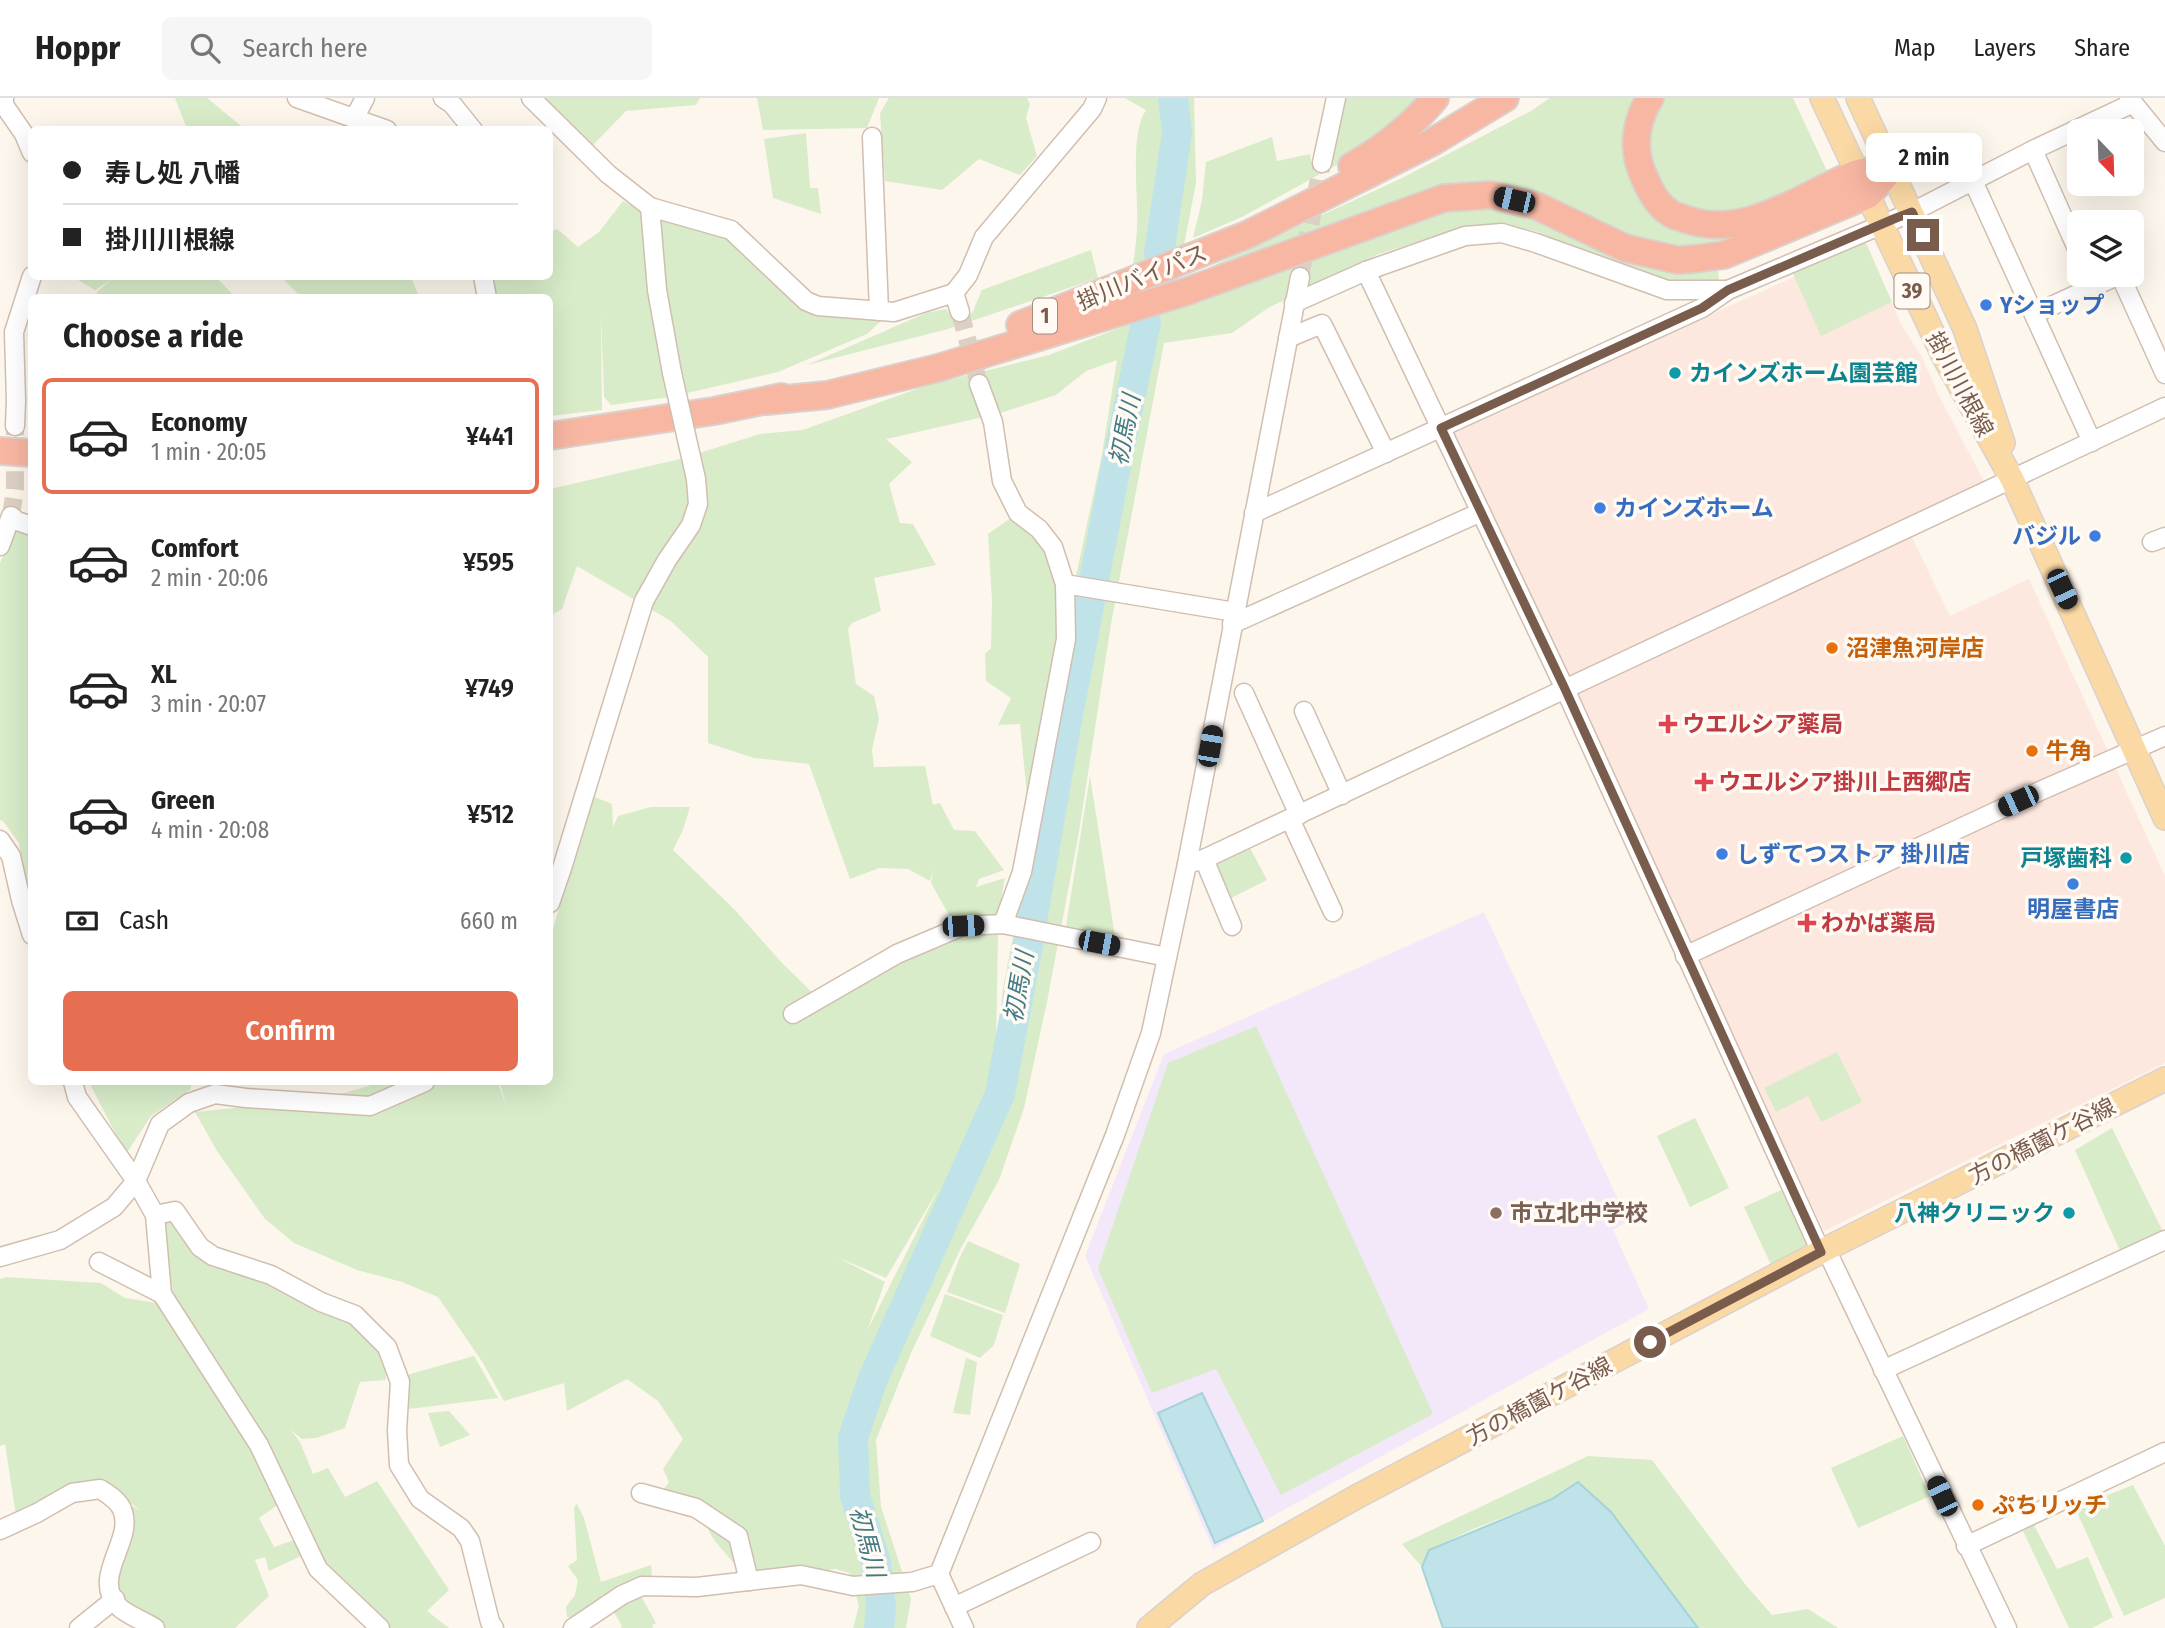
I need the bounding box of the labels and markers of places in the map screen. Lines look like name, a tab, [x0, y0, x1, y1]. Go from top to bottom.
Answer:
place label: Yショップ	[1999, 291, 2104, 319]
marker: Yショップ	[1978, 297, 1994, 313]
place label: カインズホーム園芸館	[1689, 359, 1918, 387]
marker: カインズホーム園芸館	[1667, 365, 1683, 381]
place label: カインズホーム	[1614, 494, 1774, 522]
marker: カインズホーム	[1592, 500, 1608, 516]
place label: バジル	[2012, 522, 2081, 550]
marker: バジル	[2087, 528, 2103, 544]
place label: 沼津魚河岸店	[1846, 634, 1984, 662]
marker: 沼津魚河岸店	[1824, 640, 1840, 656]
place label: ウエルシア薬局	[1682, 710, 1843, 738]
marker: ウエルシア薬局	[1660, 716, 1676, 732]
place label: 牛角	[2046, 737, 2092, 765]
marker: 牛角	[2024, 743, 2040, 759]
place label: ウエルシア掛川上西郷店	[1718, 768, 1971, 796]
marker: ウエルシア掛川上西郷店	[1696, 774, 1712, 790]
place label: しずてつストア 掛川店	[1736, 840, 1970, 868]
place label: 戸塚歯科	[2020, 844, 2112, 872]
marker: しずてつストア 掛川店	[1714, 846, 1730, 862]
marker: 戸塚歯科	[2118, 850, 2134, 866]
marker: 明屋書店	[2065, 876, 2081, 892]
place label: 明屋書店	[2027, 895, 2119, 923]
place label: わかば薬局	[1821, 909, 1936, 937]
marker: わかば薬局	[1799, 915, 1815, 931]
place label: 市立北中学校	[1510, 1199, 1648, 1227]
place label: 八神クリニック	[1894, 1199, 2055, 1227]
marker: 市立北中学校	[1488, 1205, 1504, 1221]
marker: 八神クリニック	[2061, 1205, 2077, 1221]
place label: ぷちリッチ	[1992, 1491, 2107, 1519]
marker: ぷちリッチ	[1970, 1497, 1986, 1513]

